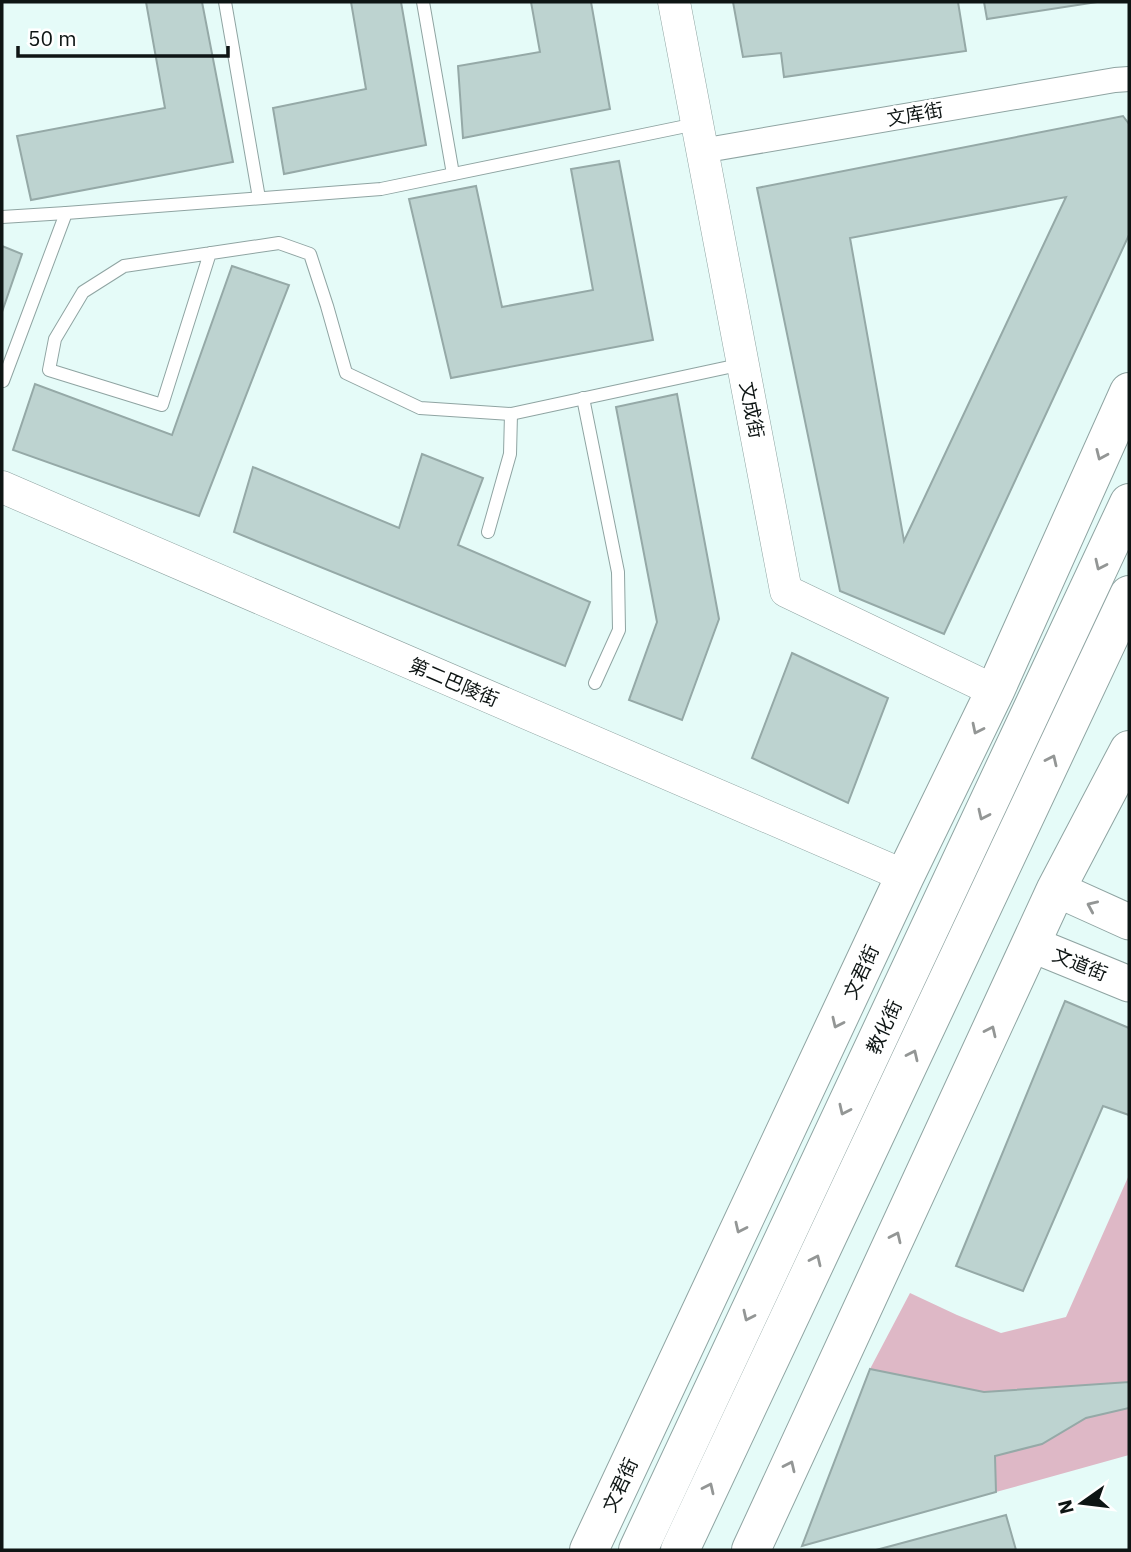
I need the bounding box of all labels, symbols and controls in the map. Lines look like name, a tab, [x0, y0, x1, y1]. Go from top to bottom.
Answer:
scale bar	[18, 14, 228, 58]
text: 50 m	[28, 24, 77, 52]
street label: 文库街	[885, 97, 945, 131]
street label: 文成街	[735, 380, 769, 440]
one-way arrow	[1095, 447, 1109, 460]
one-way arrow	[1094, 558, 1108, 570]
street label: 第二巴陵街	[406, 652, 502, 712]
one-way arrow	[971, 722, 985, 734]
one-way arrow	[1043, 755, 1057, 767]
one-way arrow	[977, 808, 991, 820]
one-way arrow	[1087, 900, 1100, 914]
street label: 文君街	[838, 941, 884, 1003]
street label: 文道街	[1049, 942, 1111, 986]
street label: 教化街	[861, 996, 907, 1058]
one-way arrow	[831, 1015, 845, 1028]
one-way arrow	[983, 1025, 997, 1038]
one-way arrow	[905, 1049, 919, 1062]
one-way arrow	[839, 1103, 853, 1115]
one-way arrow	[734, 1221, 748, 1234]
one-way arrow	[888, 1232, 902, 1244]
one-way arrow	[808, 1255, 822, 1268]
one-way arrow	[742, 1309, 756, 1321]
street label: 文君街	[597, 1454, 643, 1516]
one-way arrow	[782, 1461, 796, 1473]
north arrow	[1047, 1468, 1117, 1538]
one-way arrow	[701, 1483, 715, 1496]
text: N	[1052, 1498, 1079, 1517]

